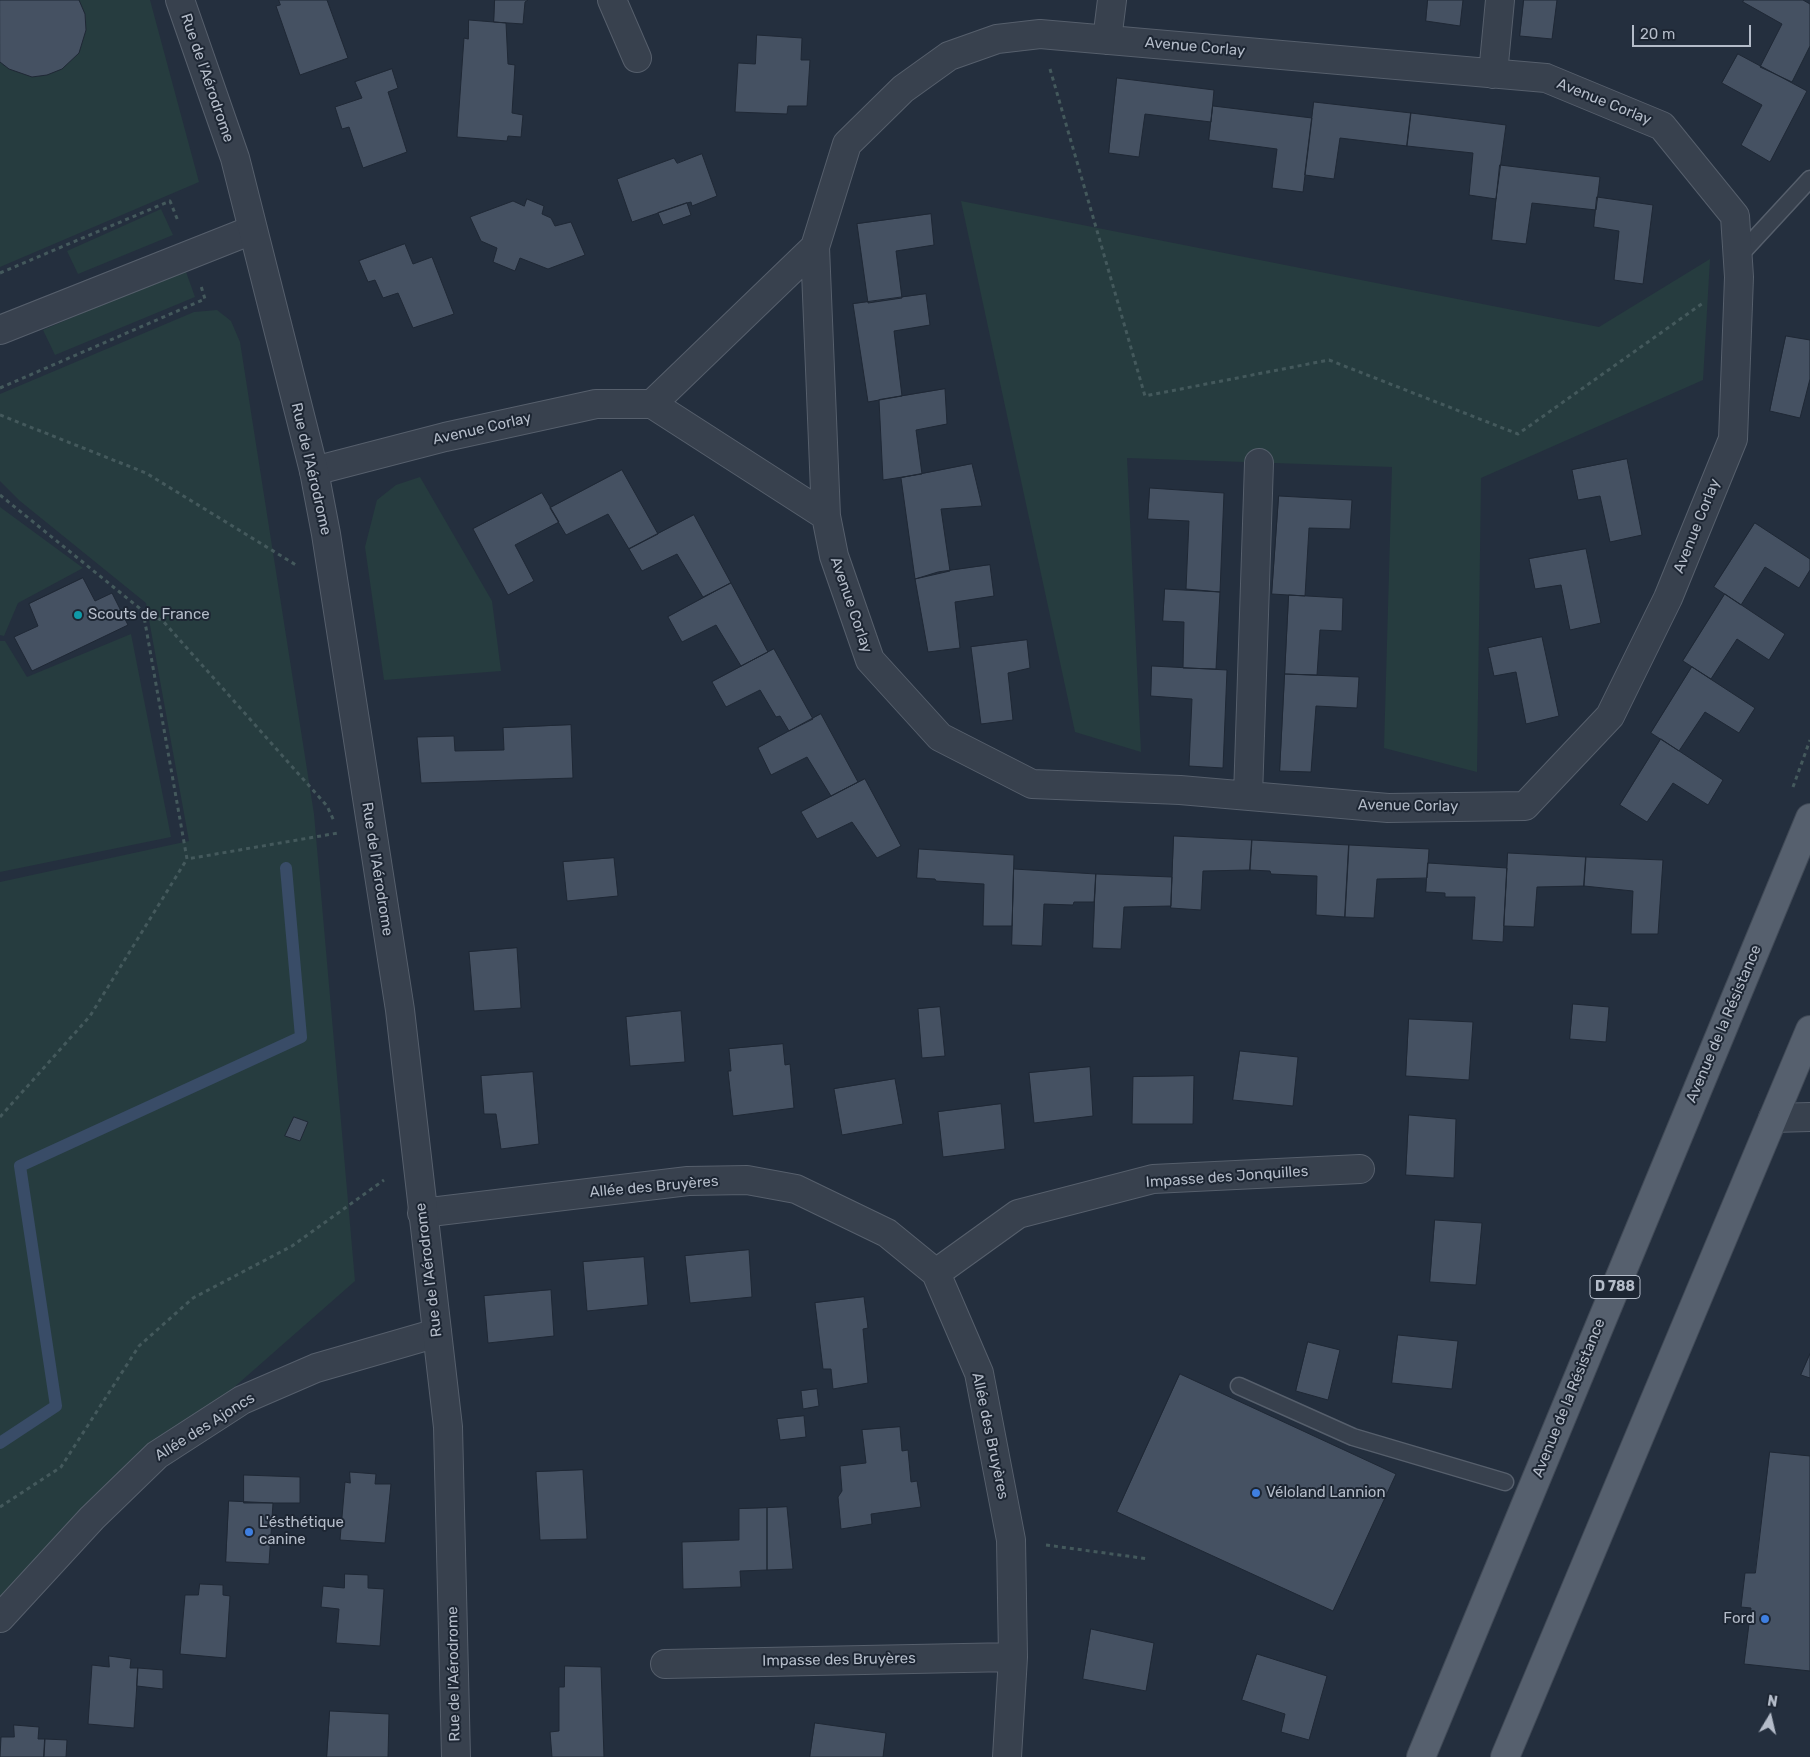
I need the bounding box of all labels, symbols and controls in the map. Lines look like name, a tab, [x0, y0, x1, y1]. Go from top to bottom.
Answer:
street label: Rue de l'Aérodrome	[176, 11, 238, 145]
scale bar	[1635, 15, 1754, 47]
text: 20 m	[1640, 25, 1675, 43]
street label: Avenue Corlay	[1144, 34, 1246, 60]
street label: Avenue Corlay	[1554, 75, 1654, 129]
street label: Rue de l'Aérodrome	[287, 401, 335, 537]
street label: Avenue Corlay	[431, 409, 533, 449]
street label: Avenue Corlay	[1670, 476, 1724, 576]
street label: Avenue Corlay	[826, 555, 876, 655]
place label: Scouts de France	[88, 606, 210, 624]
marker: Scouts de France	[72, 609, 84, 621]
street label: Avenue Corlay	[1358, 796, 1458, 816]
street label: Rue de l'Aérodrome	[358, 801, 396, 937]
street label: Avenue de la Résistance	[1683, 942, 1765, 1106]
street label: Impasse des Jonquilles	[1145, 1162, 1309, 1192]
street label: Allée des Bruyères	[589, 1172, 719, 1202]
street label: Rue de l'Aérodrome	[412, 1202, 446, 1338]
road number: D 788	[1590, 1275, 1640, 1298]
street label: Avenue de la Résistance	[1529, 1316, 1609, 1480]
street label: Allée des Bruyères	[968, 1371, 1012, 1501]
street label: Allée des Ajoncs	[152, 1389, 258, 1465]
place label: Véloland Lannion	[1266, 1484, 1386, 1502]
marker: Véloland Lannion	[1250, 1487, 1262, 1499]
place label: L'ésthétique canine	[259, 1514, 344, 1549]
marker: L'ésthétique canine	[243, 1526, 255, 1538]
street label: Rue de l'Aérodrome	[444, 1606, 464, 1742]
place label: Ford	[1723, 1610, 1755, 1628]
marker: Ford	[1759, 1613, 1771, 1625]
street label: Impasse des Bruyères	[762, 1650, 916, 1670]
north arrow	[1745, 1692, 1795, 1742]
text: N	[1766, 1693, 1779, 1711]

